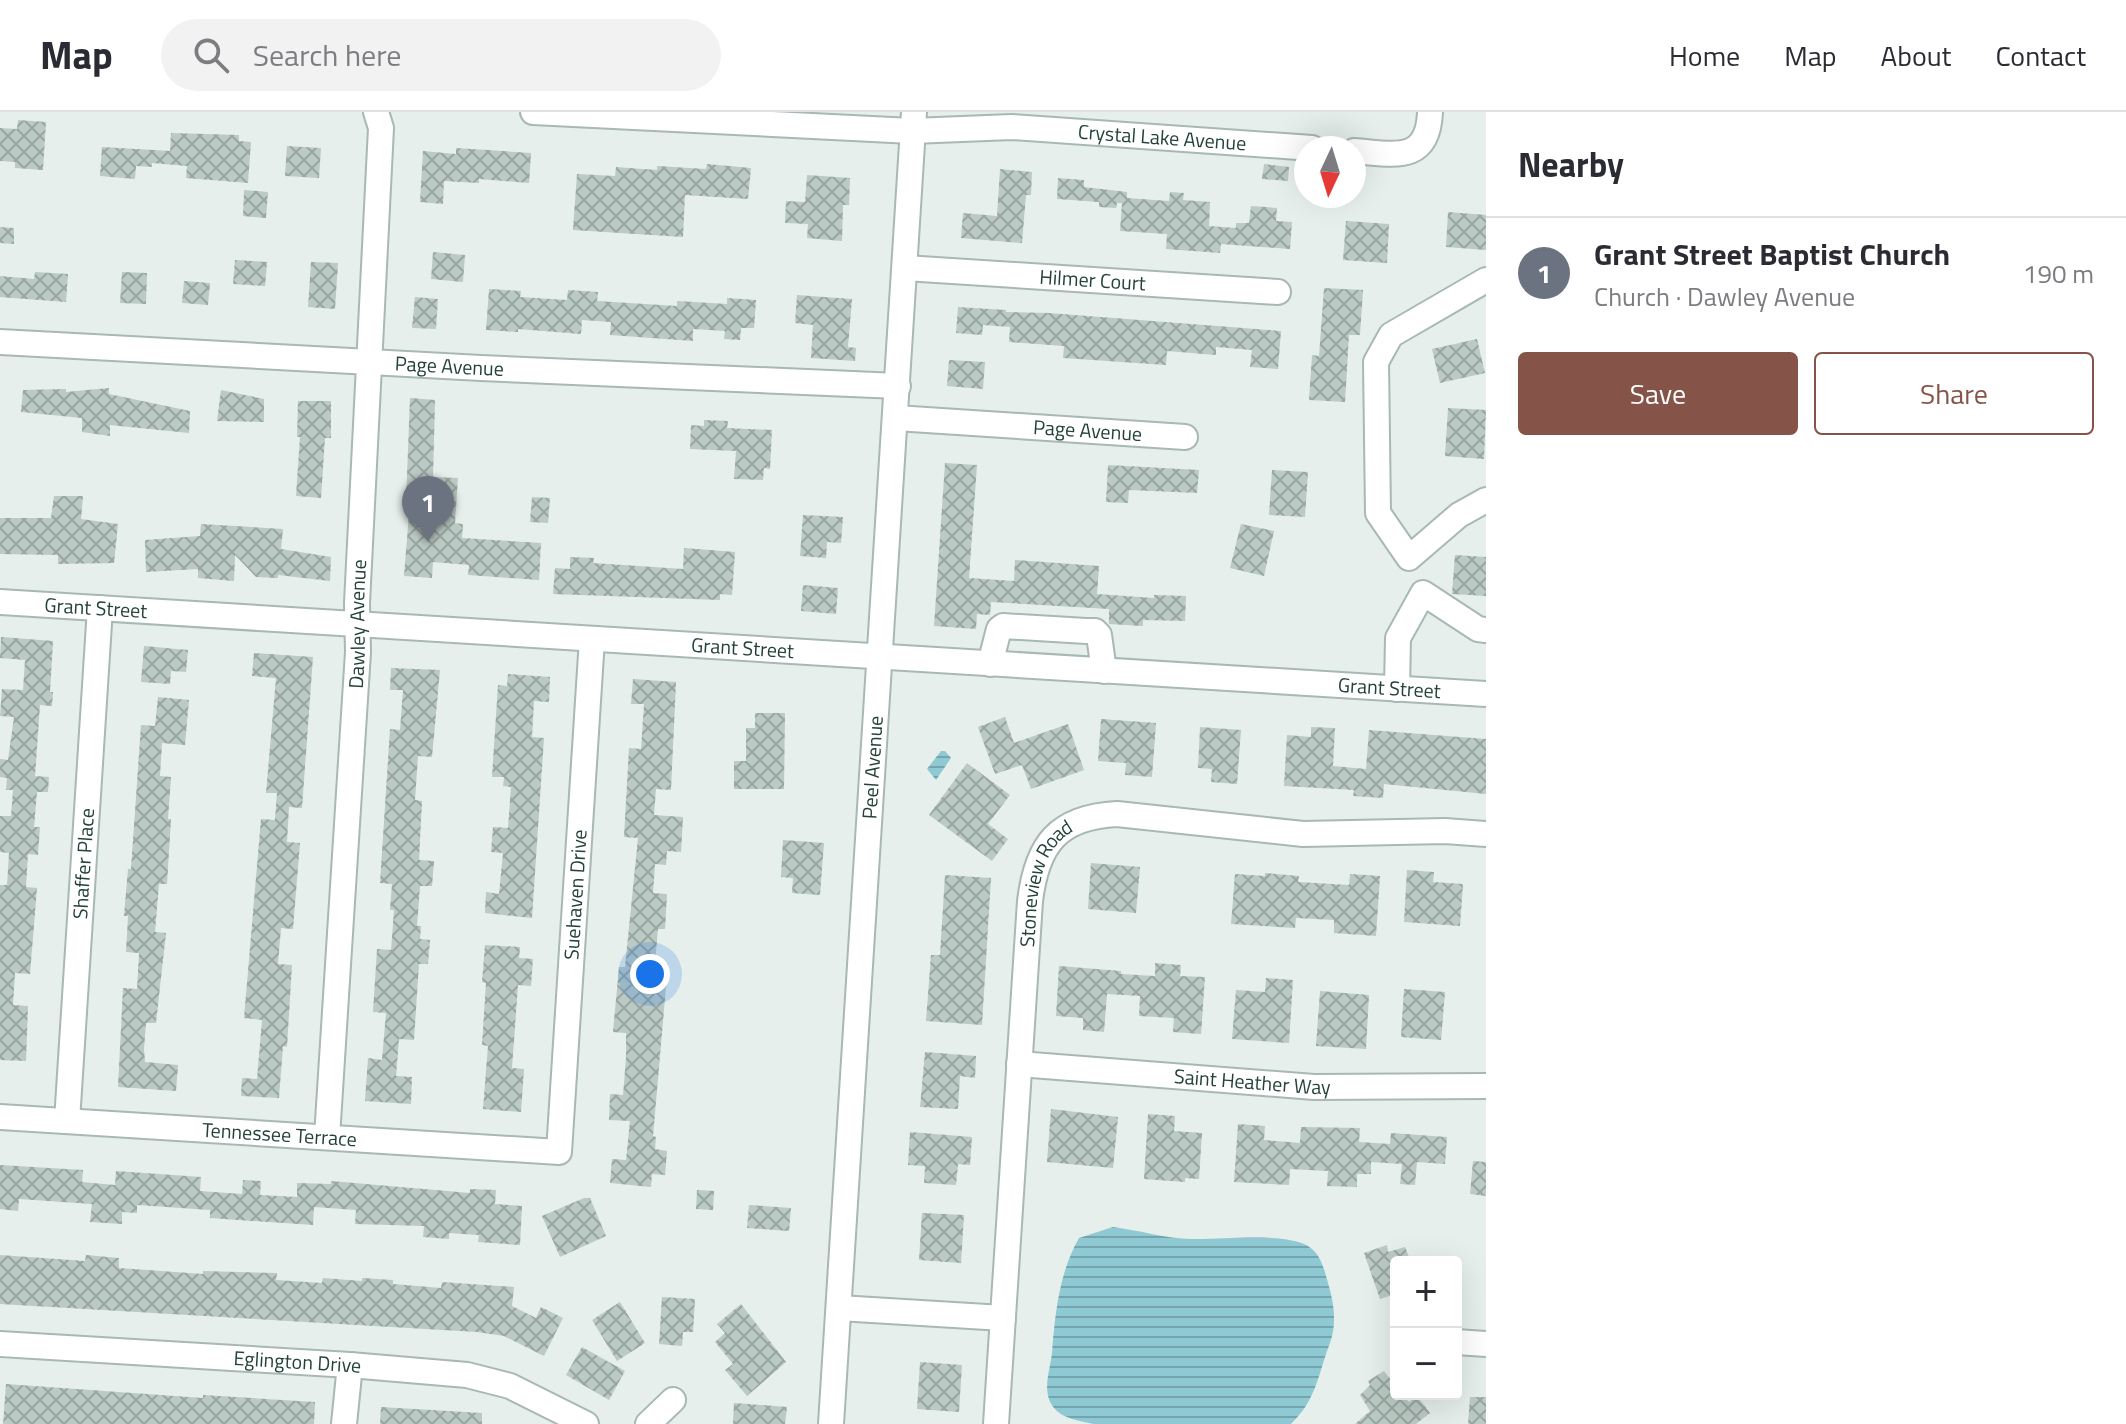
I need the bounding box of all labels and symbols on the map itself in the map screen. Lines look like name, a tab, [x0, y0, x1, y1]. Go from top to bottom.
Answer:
street label: Crystal Lake Avenue	[1077, 116, 1247, 158]
north arrow	[1294, 136, 1366, 208]
street label: Hilmer Court	[1039, 261, 1147, 298]
street label: Page Avenue	[394, 347, 505, 384]
street label: Page Avenue	[1032, 411, 1143, 449]
pin: 1	[402, 476, 454, 542]
street label: Dawley Avenue	[340, 559, 374, 690]
street label: Grant Street	[43, 589, 148, 626]
street label: Grant Street	[690, 629, 795, 666]
street label: Grant Street	[1337, 669, 1442, 706]
street label: Peel Avenue	[853, 715, 891, 820]
street label: Shaffer Place	[64, 807, 102, 920]
street label: Stoneview Road	[1011, 811, 1078, 948]
street label: Suehaven Drive	[555, 828, 595, 961]
your location	[630, 954, 670, 994]
street label: Saint Heather Way	[1173, 1060, 1331, 1102]
street label: Tennessee Terrace	[201, 1114, 358, 1154]
street label: Eglington Drive	[233, 1342, 363, 1381]

